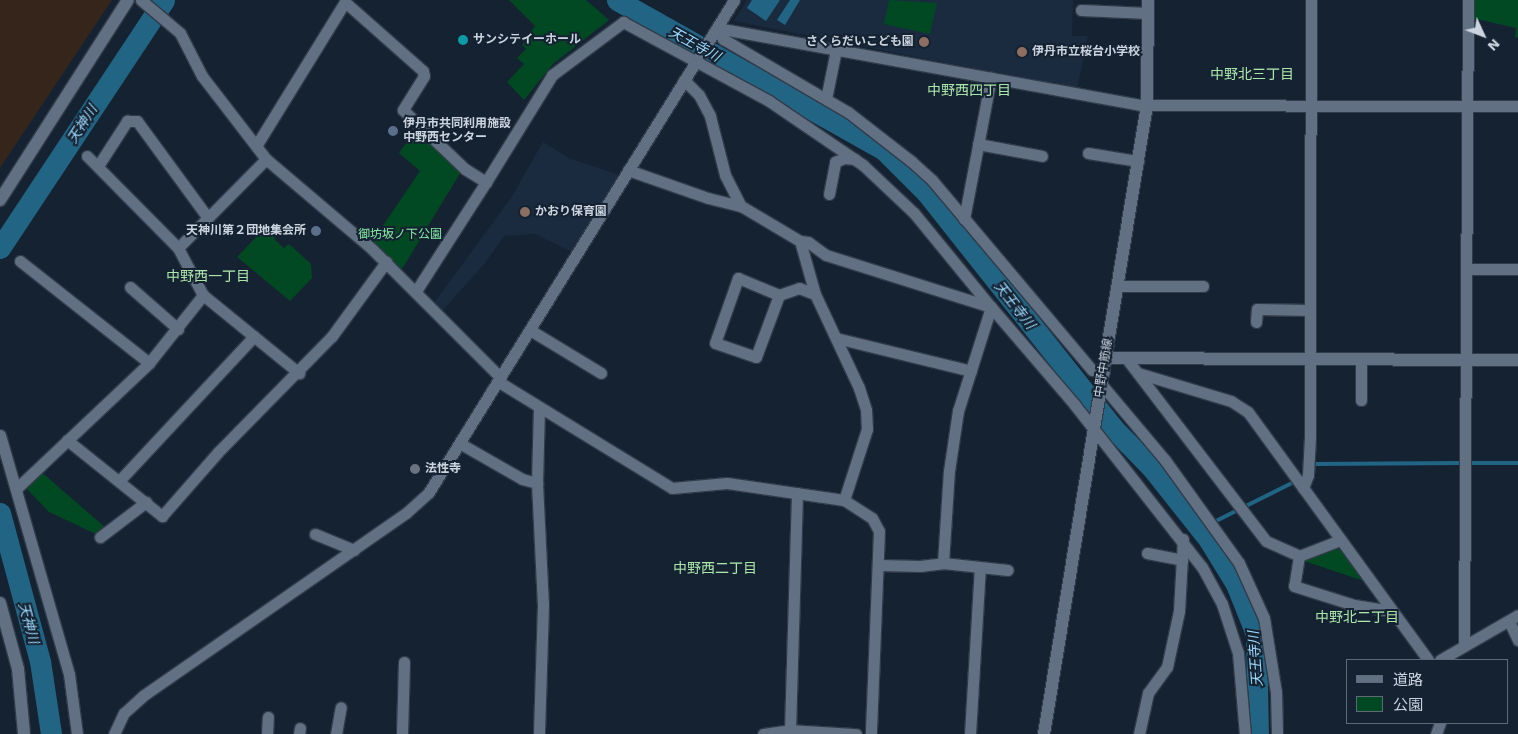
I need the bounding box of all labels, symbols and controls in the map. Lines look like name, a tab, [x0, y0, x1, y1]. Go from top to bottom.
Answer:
north arrow	[1458, 10, 1508, 60]
water label: 天王寺川	[666, 23, 724, 65]
place label: サンシテイーホール	[473, 33, 581, 47]
marker: サンシテイーホール	[457, 34, 469, 46]
place label: さくらだいこども園	[806, 35, 914, 49]
marker: さくらだいこども園	[918, 36, 930, 48]
text: N	[1485, 36, 1503, 54]
place label: 伊丹市立桜台小学校	[1032, 45, 1140, 59]
marker: 伊丹市立桜台小学校	[1016, 46, 1028, 58]
district label: 中野北三丁目	[1210, 66, 1294, 82]
district label: 中野西四丁目	[927, 82, 1011, 98]
water label: 天神川	[64, 102, 100, 146]
place label: 伊丹市共同利用施設 中野西センター	[403, 117, 511, 145]
marker: 伊丹市共同利用施設 中野西センター	[387, 125, 399, 137]
place label: かおり保育園	[535, 205, 607, 219]
marker: かおり保育園	[519, 206, 531, 218]
place label: 天神川第２団地集会所	[186, 224, 306, 238]
marker: 天神川第２団地集会所	[310, 225, 322, 237]
park label: 御坊坂ノ下公園	[358, 228, 442, 242]
district label: 中野西一丁目	[166, 268, 250, 284]
water label: 天王寺川	[991, 278, 1039, 332]
street label: 中野中筋線	[1092, 337, 1116, 399]
place label: 法性寺	[425, 462, 461, 476]
marker: 法性寺	[409, 463, 421, 475]
district label: 中野西二丁目	[673, 560, 757, 576]
water label: 天神川	[15, 601, 43, 645]
district label: 中野北二丁目	[1315, 609, 1399, 625]
water label: 天王寺川	[1245, 630, 1265, 688]
legend	[1346, 659, 1508, 724]
text: 道路	[1393, 671, 1423, 689]
text: 公園	[1393, 696, 1423, 714]

